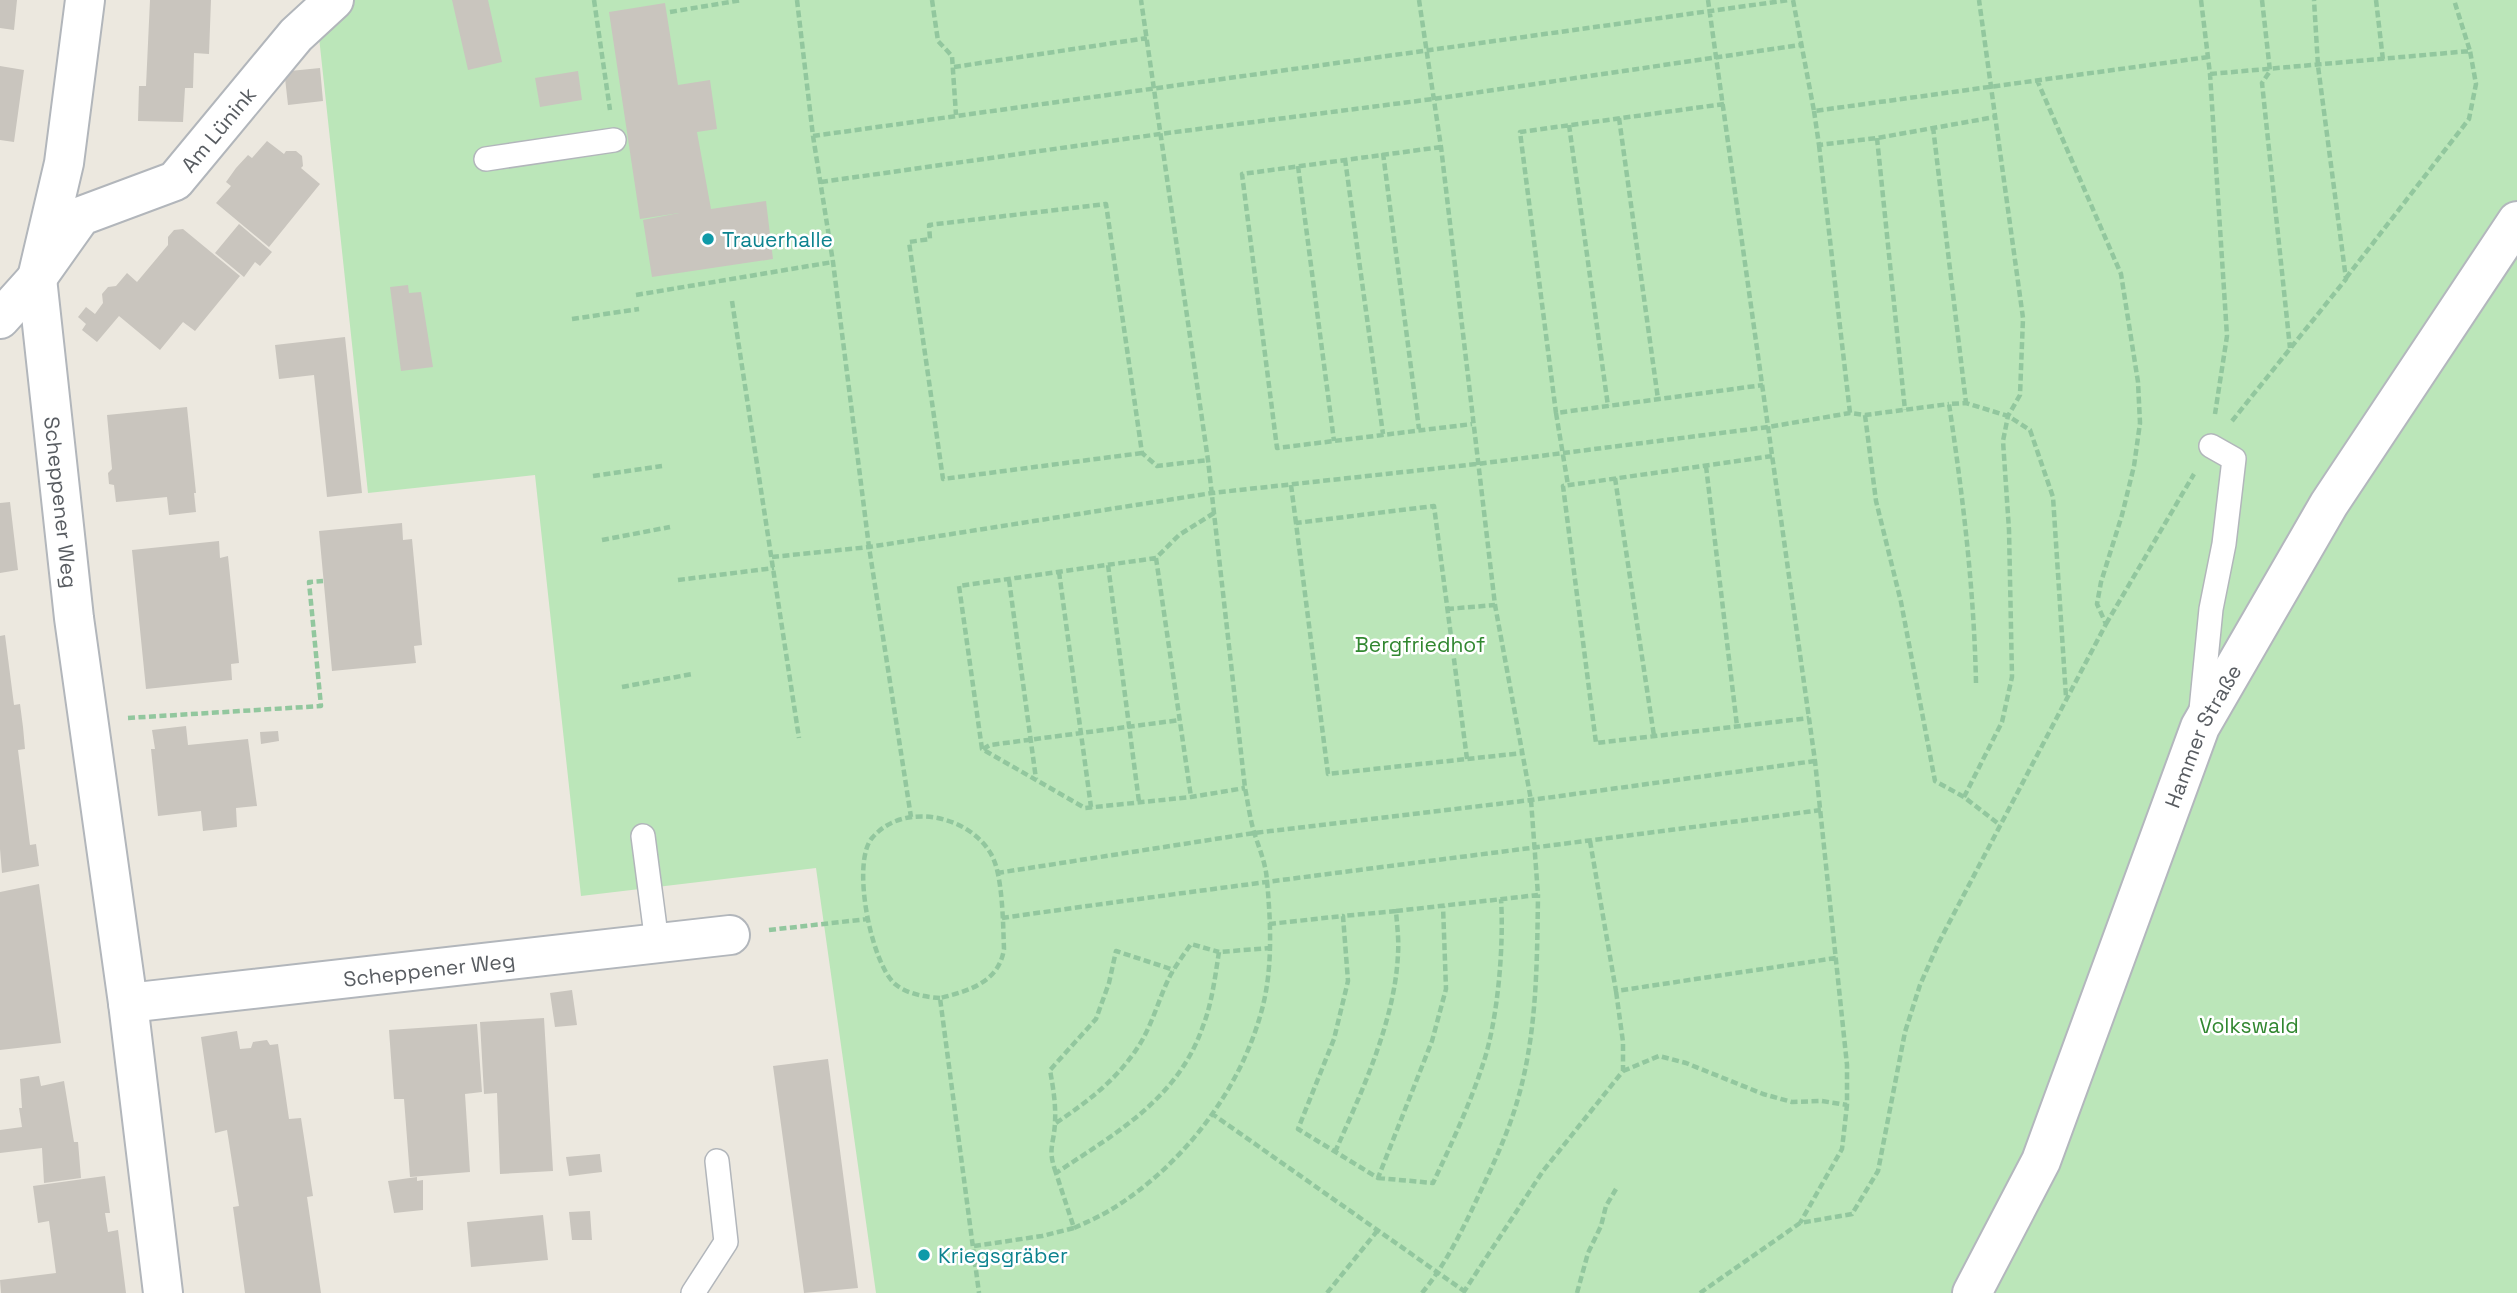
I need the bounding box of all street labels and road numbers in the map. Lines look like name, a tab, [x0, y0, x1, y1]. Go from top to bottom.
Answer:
street label: Am Lünink	[175, 81, 261, 177]
street label: Scheppener Weg	[39, 415, 84, 590]
street label: Hammer Straße	[2158, 659, 2247, 811]
street label: Scheppener Weg	[342, 946, 516, 992]

